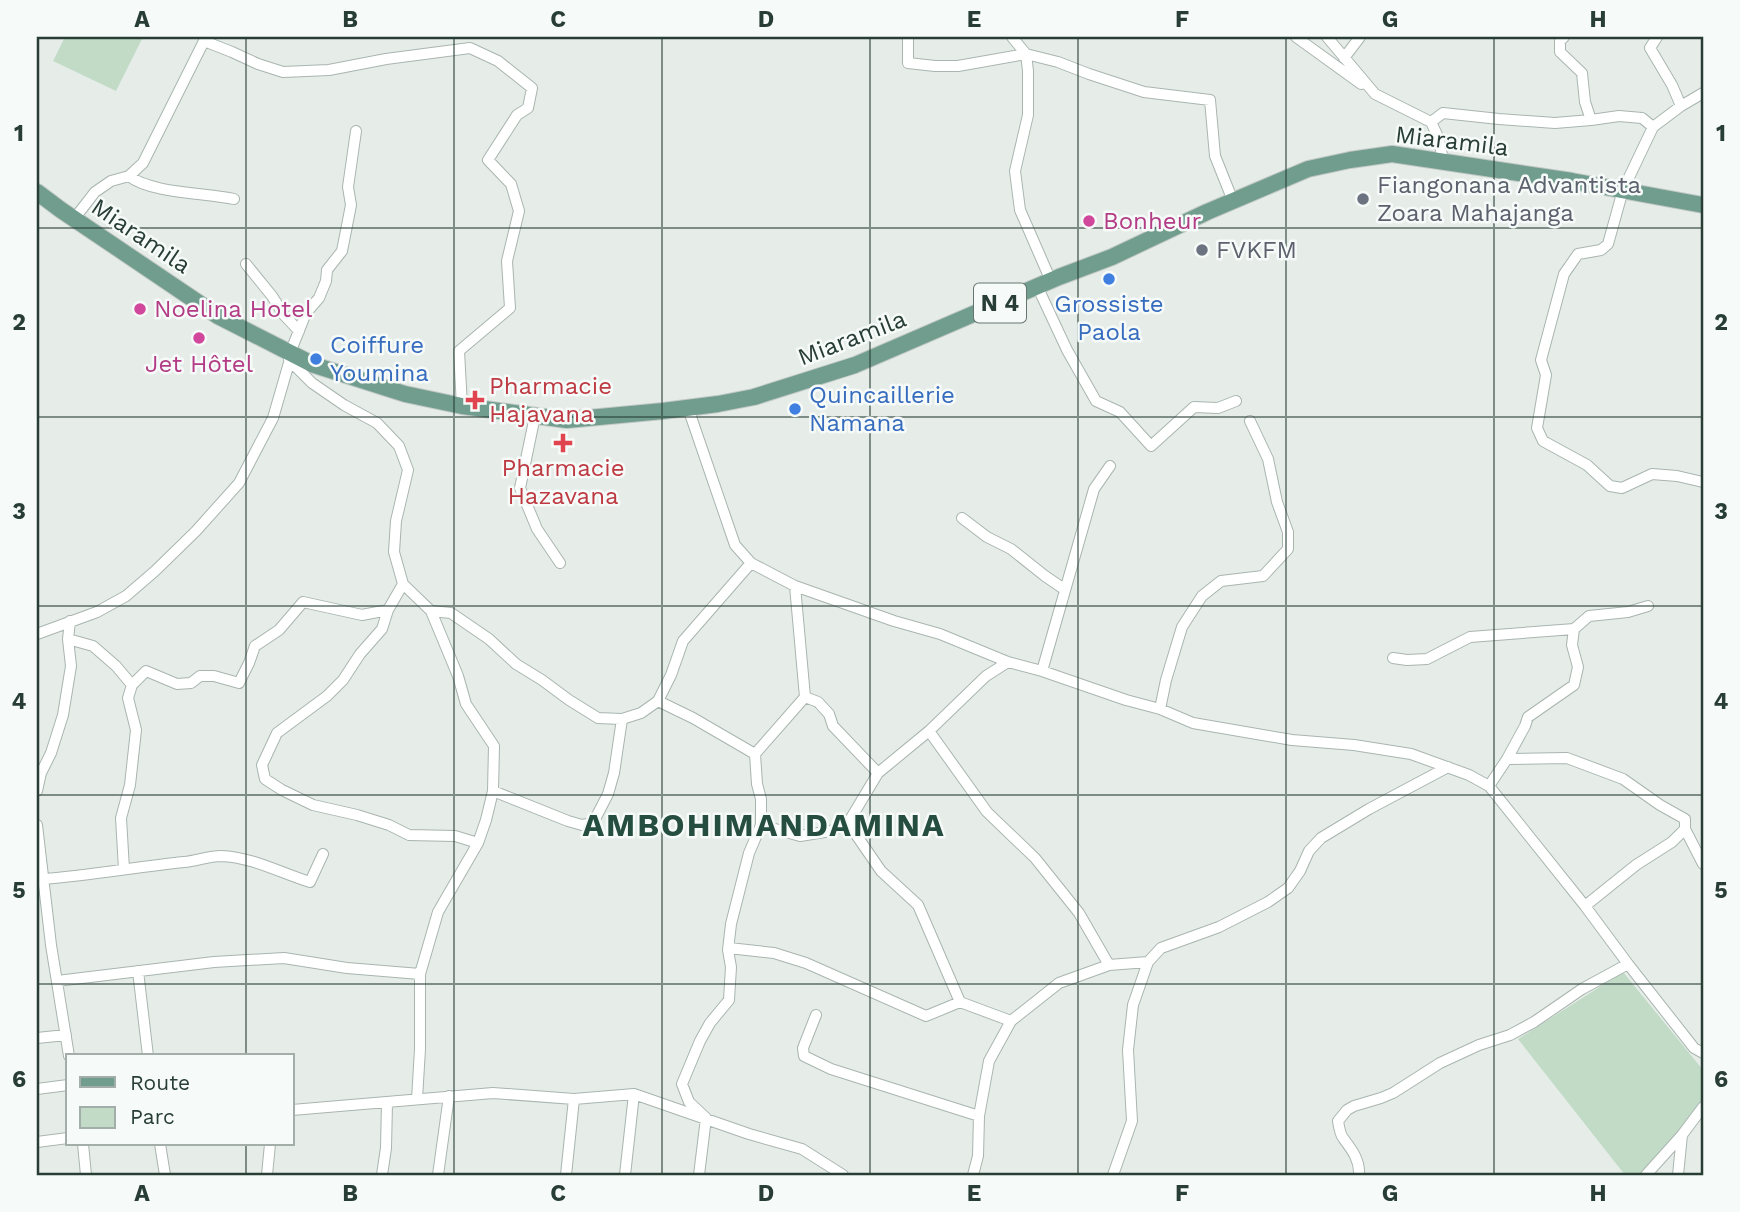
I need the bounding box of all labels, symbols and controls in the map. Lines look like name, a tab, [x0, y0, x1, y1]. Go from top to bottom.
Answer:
text: A	[134, 6, 150, 33]
text: B	[342, 6, 358, 33]
text: C	[550, 6, 566, 33]
text: D	[758, 6, 774, 33]
text: E	[967, 6, 981, 33]
text: F	[1175, 6, 1189, 33]
text: G	[1382, 6, 1398, 33]
text: H	[1589, 6, 1607, 33]
text: 1	[14, 120, 24, 147]
street label: Miaramila	[1394, 120, 1510, 162]
text: 1	[1716, 120, 1726, 147]
place label: Fiangonana Advantista Zoara Mahajanga	[1377, 171, 1641, 227]
marker: Fiangonana Advantista Zoara Mahajanga	[1355, 191, 1371, 207]
street label: Miaramila	[86, 193, 196, 279]
place label: Bonheur	[1103, 207, 1201, 235]
marker: Bonheur	[1081, 213, 1097, 229]
place label: FVKFM	[1216, 236, 1297, 264]
marker: FVKFM	[1194, 242, 1210, 258]
marker: Grossiste Paola	[1101, 271, 1117, 287]
road number: N 4	[974, 284, 1026, 322]
place label: Grossiste Paola	[1054, 290, 1164, 346]
place label: Noelina Hotel	[154, 295, 313, 323]
marker: Noelina Hotel	[132, 301, 148, 317]
street label: Miaramila	[794, 305, 910, 371]
text: 2	[12, 309, 26, 336]
text: 2	[1714, 309, 1728, 336]
marker: Jet Hôtel	[191, 330, 207, 346]
place label: Coiffure Youmina	[330, 331, 429, 387]
place label: Jet Hôtel	[145, 350, 254, 378]
marker: Coiffure Youmina	[308, 351, 324, 367]
place label: Pharmacie Hajavana	[489, 372, 612, 428]
place label: Quincaillerie Namana	[809, 381, 955, 437]
marker: Pharmacie Hajavana	[467, 392, 483, 408]
marker: Quincaillerie Namana	[787, 401, 803, 417]
marker: Pharmacie Hazavana	[555, 435, 571, 451]
place label: Pharmacie Hazavana	[502, 454, 625, 510]
text: 3	[12, 498, 26, 525]
text: 3	[1714, 498, 1728, 525]
text: 4	[12, 688, 27, 715]
text: 4	[1714, 688, 1729, 715]
district label: AMBOHIMANDAMINA	[582, 806, 946, 844]
text: 5	[12, 877, 26, 904]
text: 5	[1714, 877, 1728, 904]
legend	[66, 1054, 294, 1146]
text: 6	[12, 1066, 26, 1093]
text: 6	[1714, 1066, 1728, 1093]
text: Route	[130, 1070, 190, 1095]
text: Parc	[130, 1104, 175, 1129]
text: A	[134, 1180, 150, 1207]
text: B	[342, 1180, 358, 1207]
text: C	[550, 1180, 566, 1207]
text: D	[758, 1180, 774, 1207]
text: E	[967, 1180, 981, 1207]
text: F	[1175, 1180, 1189, 1207]
text: G	[1382, 1180, 1398, 1207]
text: H	[1589, 1180, 1607, 1207]

